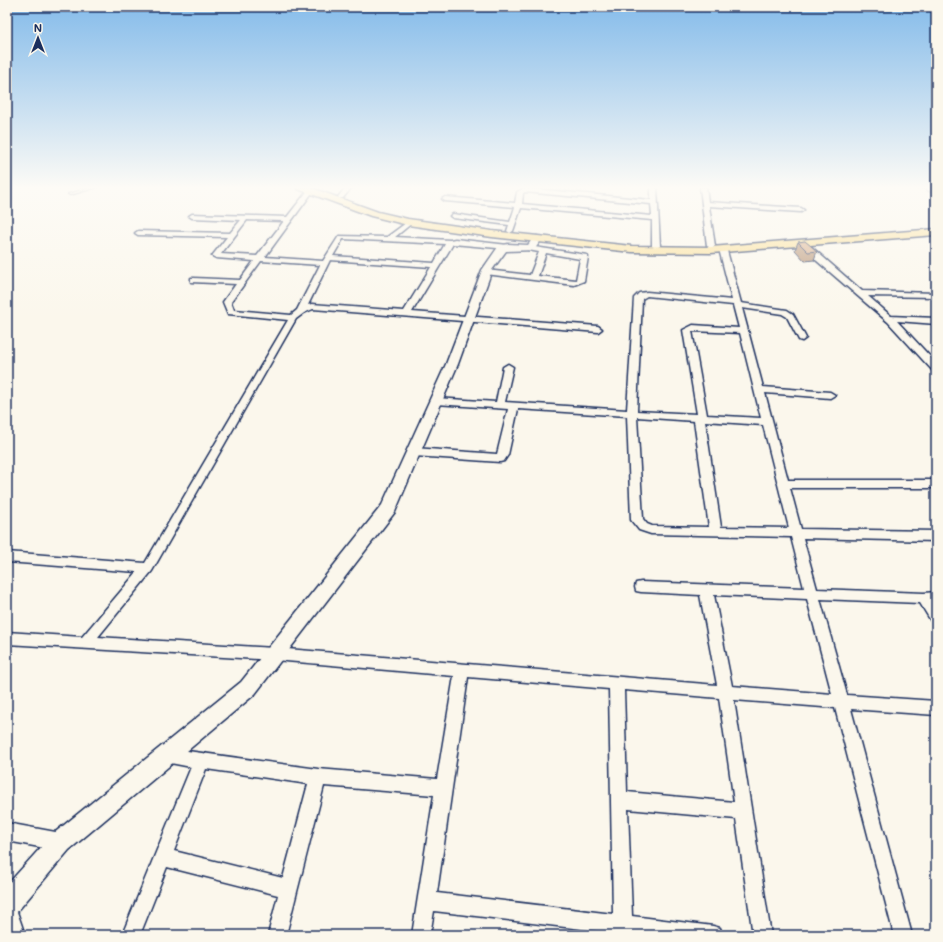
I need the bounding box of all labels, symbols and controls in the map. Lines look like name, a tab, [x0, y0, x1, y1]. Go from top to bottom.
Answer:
north arrow	[18, 18, 58, 58]
text: N	[34, 20, 42, 35]

